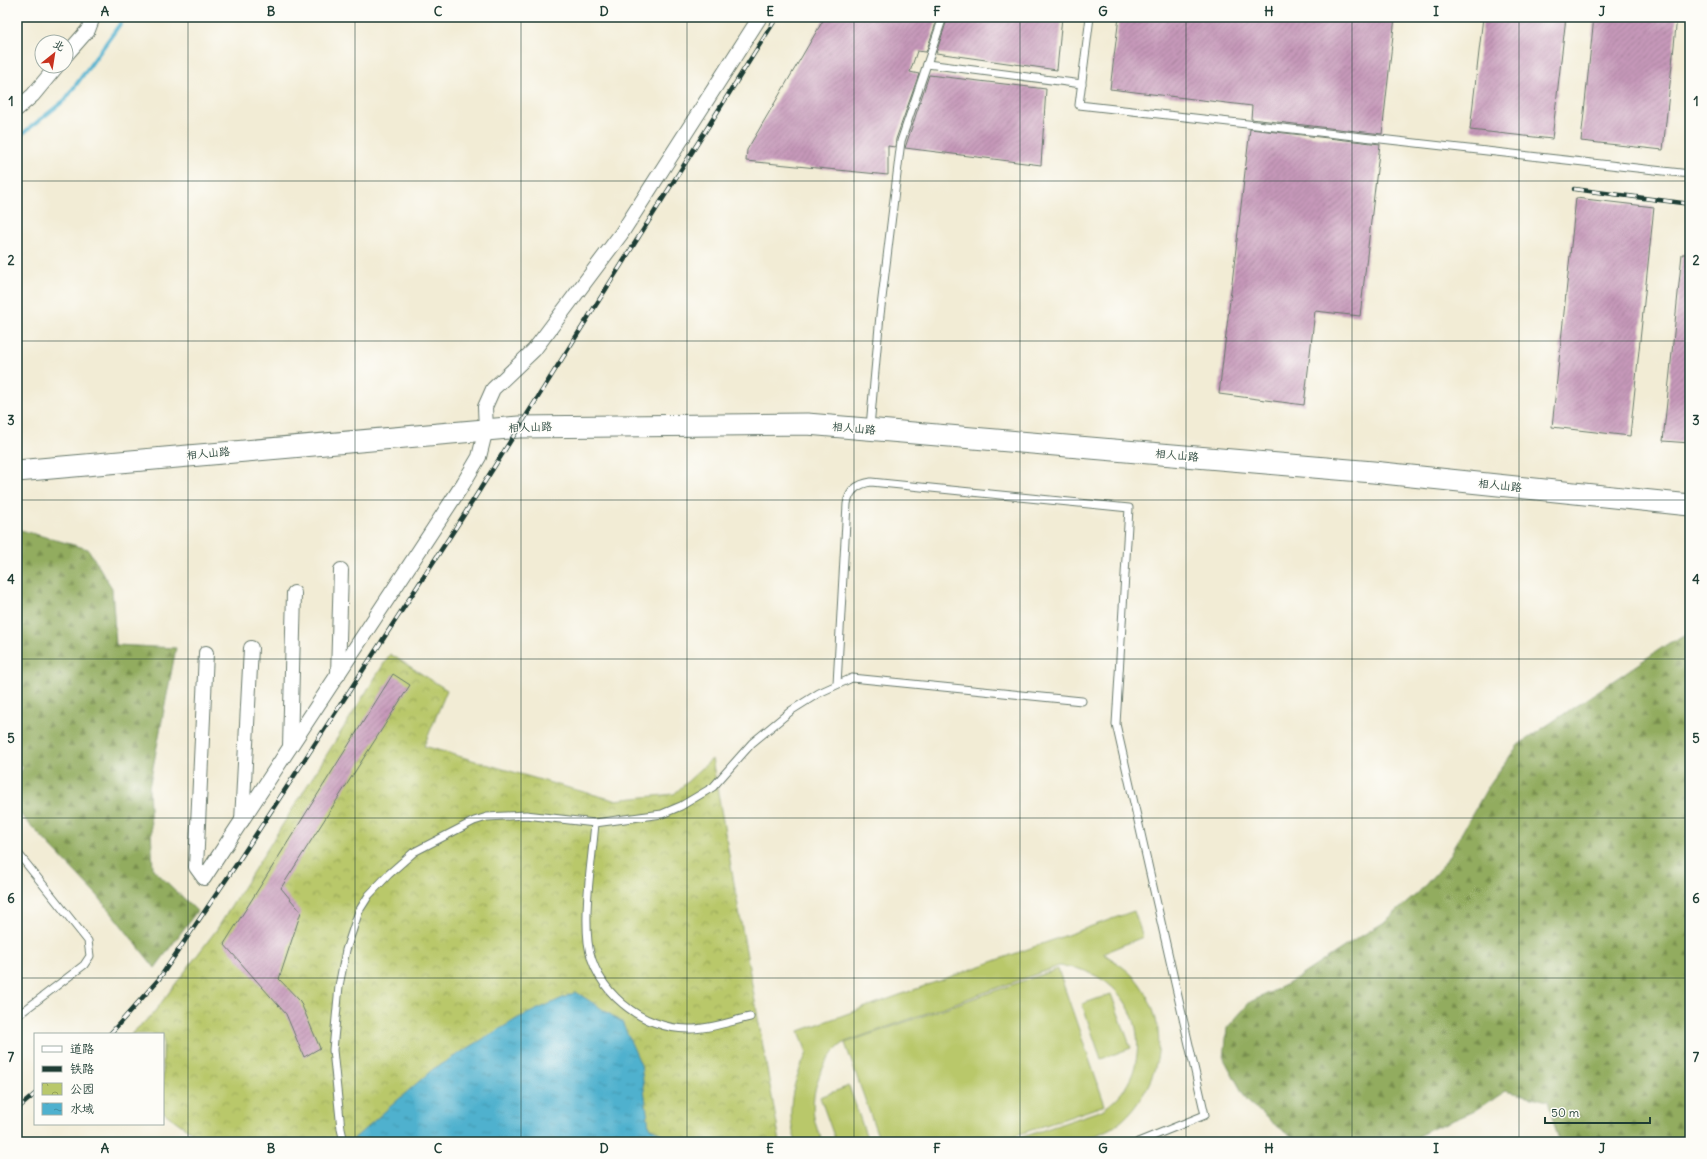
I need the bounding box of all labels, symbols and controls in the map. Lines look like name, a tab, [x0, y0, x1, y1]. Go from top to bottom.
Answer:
text: A	[101, 3, 110, 20]
text: B	[267, 3, 276, 20]
text: C	[434, 3, 443, 20]
text: D	[599, 3, 609, 20]
text: E	[766, 3, 774, 20]
text: F	[933, 3, 941, 20]
text: G	[1098, 3, 1108, 20]
text: H	[1264, 3, 1274, 20]
text: I	[1433, 3, 1439, 20]
text: J	[1599, 3, 1606, 20]
north arrow	[34, 34, 74, 74]
text: 北	[51, 37, 67, 54]
text: 1	[8, 93, 14, 110]
text: 1	[1693, 93, 1699, 110]
text: 2	[7, 252, 15, 269]
text: 2	[1692, 252, 1700, 269]
text: 3	[7, 412, 15, 429]
text: 3	[1692, 412, 1700, 429]
street label: 相人山路	[508, 419, 552, 435]
street label: 相人山路	[831, 419, 877, 437]
street label: 相人山路	[185, 444, 231, 462]
street label: 相人山路	[1154, 446, 1200, 464]
street label: 相人山路	[1477, 476, 1523, 494]
text: 4	[7, 571, 15, 588]
text: 4	[1692, 571, 1700, 588]
text: 5	[7, 730, 15, 747]
text: 5	[1692, 730, 1700, 747]
text: 6	[7, 890, 15, 907]
text: 6	[1692, 890, 1700, 907]
legend	[34, 1033, 164, 1125]
text: 道路	[70, 1041, 94, 1056]
text: 7	[8, 1049, 15, 1066]
text: 7	[1693, 1049, 1700, 1066]
text: 铁路	[70, 1061, 94, 1076]
text: 公园	[70, 1081, 94, 1096]
scale bar	[1545, 1099, 1650, 1125]
text: 水域	[70, 1101, 94, 1116]
text: 50 m	[1551, 1105, 1580, 1120]
text: A	[101, 1140, 110, 1157]
text: B	[267, 1140, 276, 1157]
text: C	[434, 1140, 443, 1157]
text: D	[599, 1140, 609, 1157]
text: E	[766, 1140, 774, 1157]
text: F	[933, 1140, 941, 1157]
text: G	[1098, 1140, 1108, 1157]
text: H	[1264, 1140, 1274, 1157]
text: I	[1433, 1140, 1439, 1157]
text: J	[1599, 1140, 1606, 1157]

